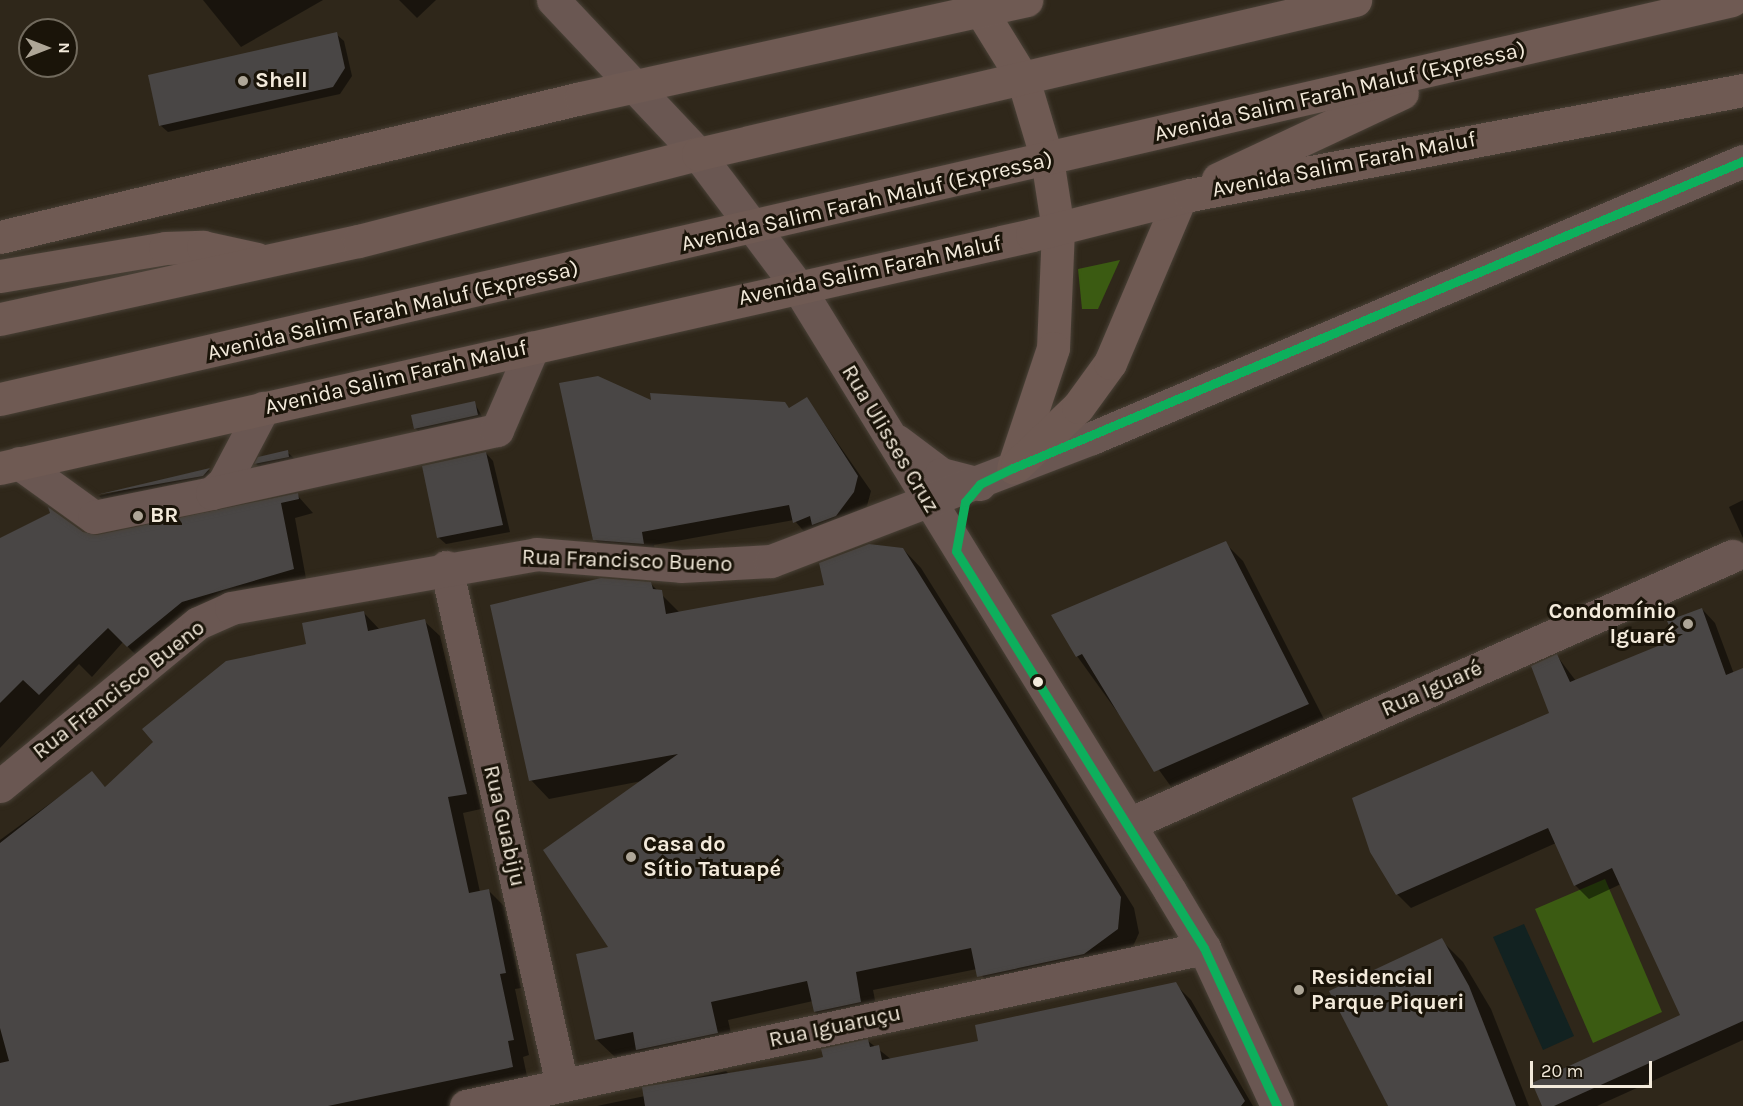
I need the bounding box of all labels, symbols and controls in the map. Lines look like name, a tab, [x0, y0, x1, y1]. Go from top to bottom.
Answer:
north arrow	[18, 18, 78, 78]
street label: Avenida Salim Farah Maluf (Expressa)	[1152, 36, 1528, 148]
text: N	[55, 42, 74, 54]
place label: Shell	[255, 68, 308, 94]
marker: Shell	[236, 74, 250, 88]
street label: Avenida Salim Farah Maluf	[1210, 126, 1478, 204]
street label: Avenida Salim Farah Maluf (Expressa)	[679, 146, 1055, 258]
street label: Avenida Salim Farah Maluf	[736, 230, 1004, 312]
street label: Avenida Salim Farah Maluf (Expressa)	[205, 255, 581, 367]
street label: Avenida Salim Farah Maluf	[262, 335, 530, 421]
street label: Rua Ulisses Cruz	[836, 360, 944, 518]
place label: BR	[150, 503, 178, 529]
marker: BR	[131, 509, 145, 523]
street label: Rua Francisco Bueno	[521, 544, 733, 578]
place label: Condomínio Iguaré	[1548, 598, 1676, 650]
street label: Rua Francisco Bueno	[28, 615, 210, 765]
marker: Condomínio Iguaré	[1681, 617, 1695, 631]
street label: Rua Iguaré	[1378, 655, 1486, 723]
unlabelled marker	[1032, 676, 1044, 688]
street label: Rua Guabiju	[477, 763, 531, 889]
place label: Casa do Sítio Tatuapé	[643, 831, 781, 882]
marker: Casa do Sítio Tatuapé	[624, 850, 638, 864]
place label: Residencial Parque Piqueri	[1311, 964, 1464, 1016]
marker: Residencial Parque Piqueri	[1292, 983, 1306, 997]
street label: Rua Iguaruçu	[767, 1000, 903, 1054]
scale bar	[1533, 1049, 1654, 1087]
text: 20 m	[1541, 1060, 1583, 1082]

